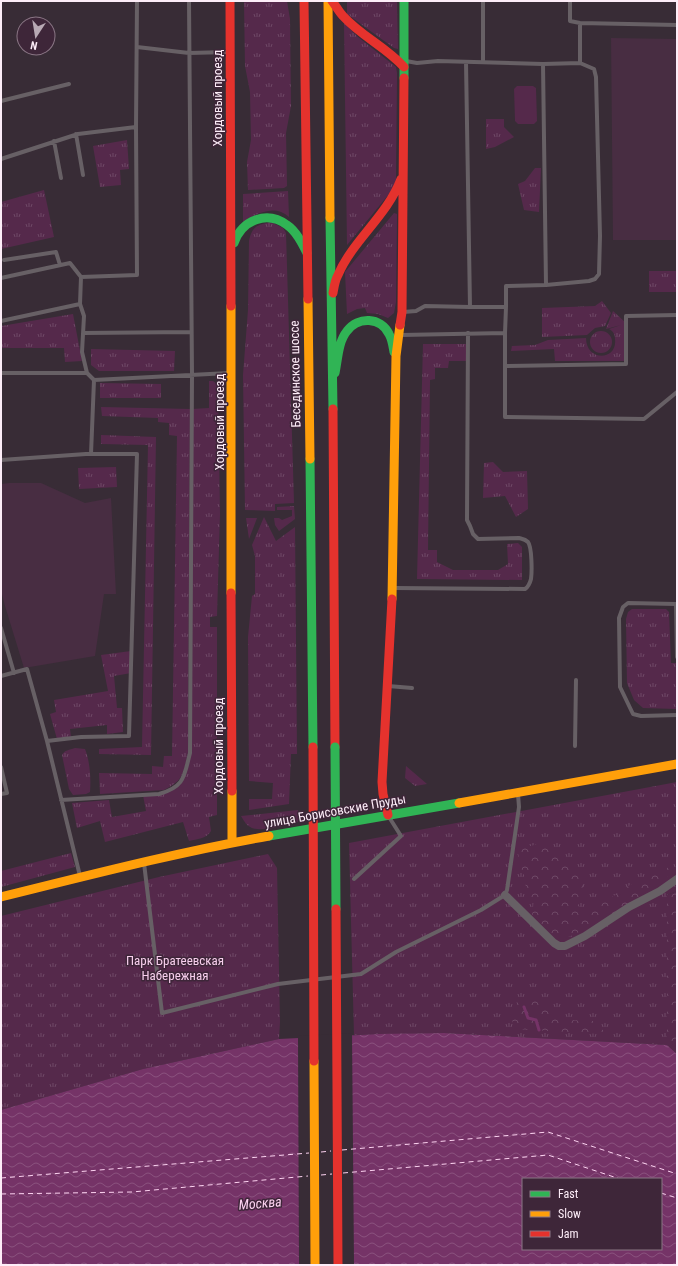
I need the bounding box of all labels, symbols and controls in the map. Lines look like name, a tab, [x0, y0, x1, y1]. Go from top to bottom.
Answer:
north arrow	[16, 16, 56, 56]
text: N	[29, 38, 39, 52]
street label: Хордовый проезд	[210, 50, 225, 146]
street label: Бесединское шоссе	[287, 320, 303, 428]
street label: Хордовый проезд	[212, 374, 227, 470]
street label: Хордовый проезд	[211, 698, 226, 794]
street label: улица Борисовские Пруды	[263, 791, 407, 831]
park label: Парк Братеевская Набережная	[126, 953, 224, 983]
legend	[522, 1178, 662, 1250]
text: Fast	[558, 1187, 579, 1201]
water label: Москва	[238, 1193, 282, 1213]
text: Slow	[558, 1207, 581, 1221]
text: Jam	[558, 1227, 579, 1241]

